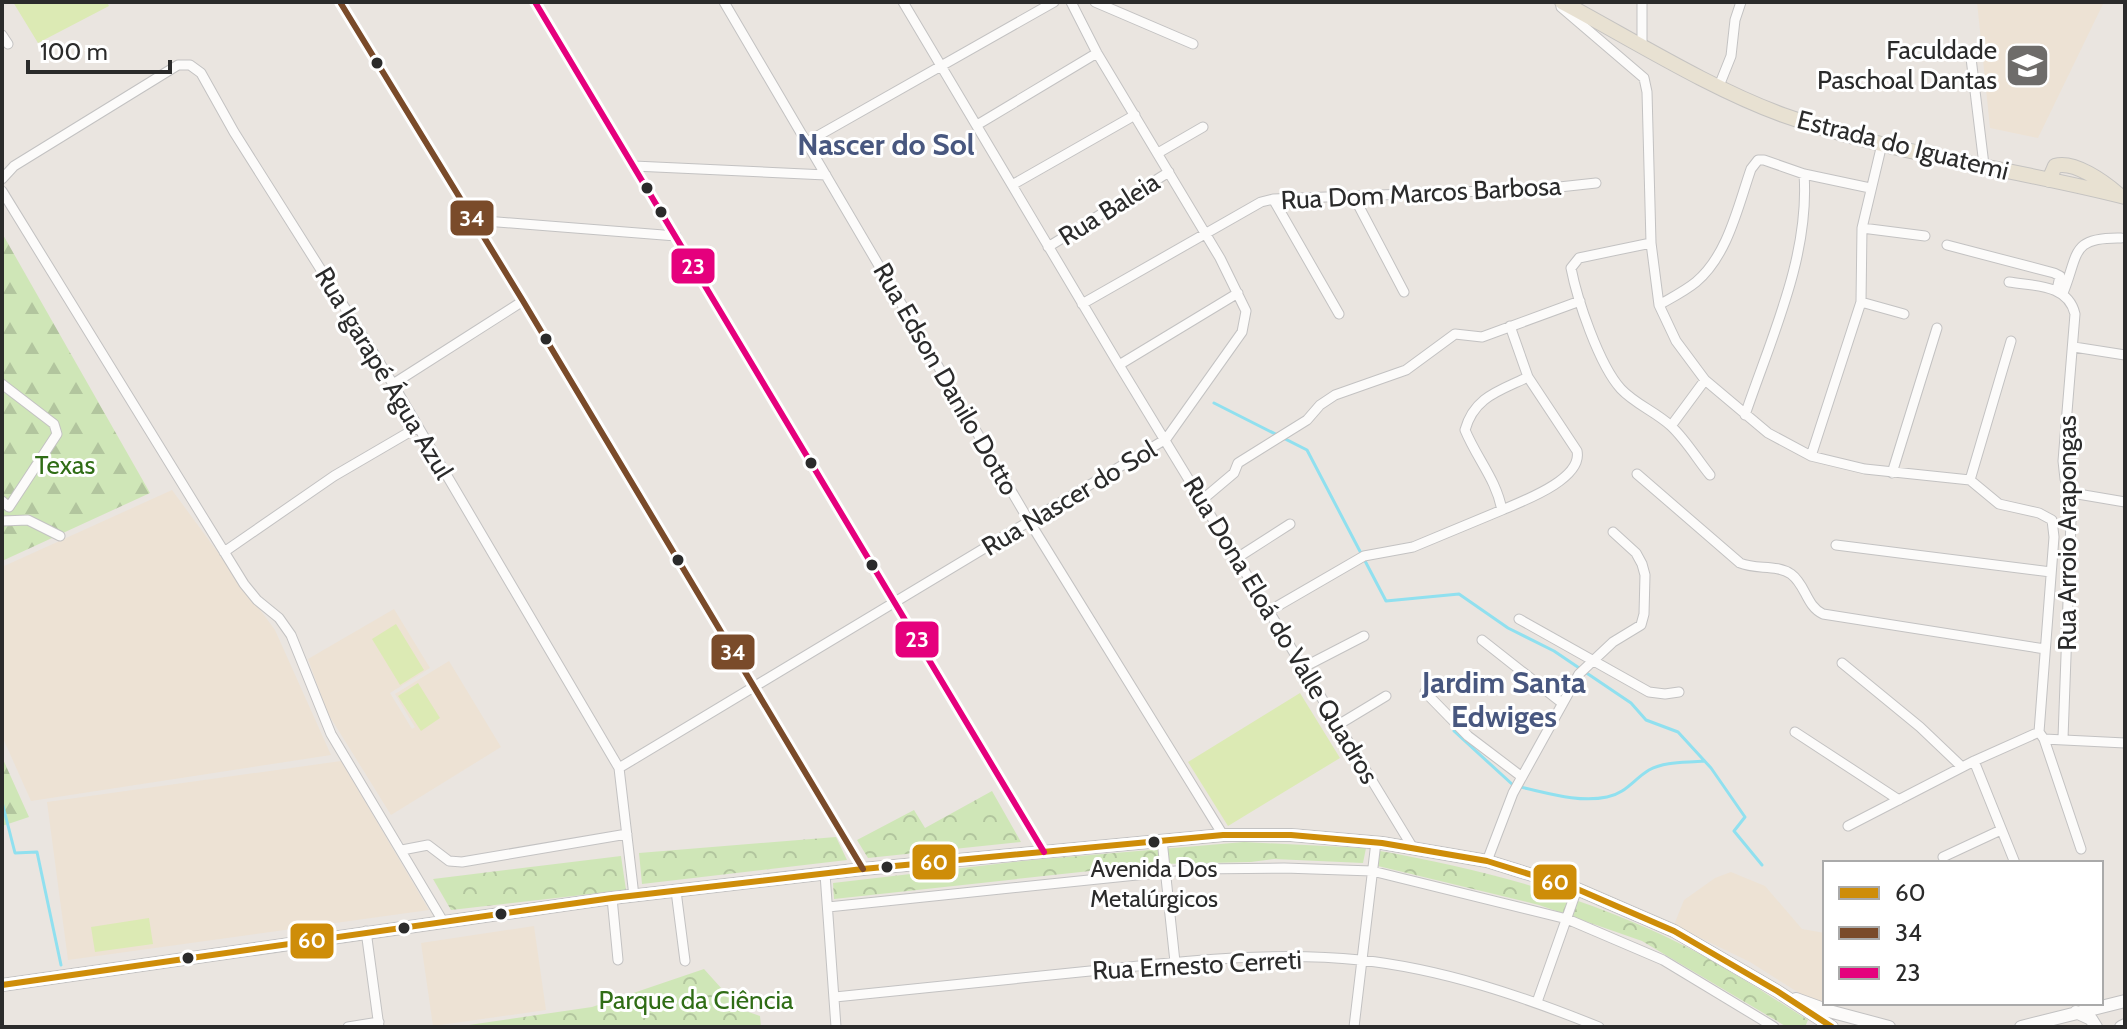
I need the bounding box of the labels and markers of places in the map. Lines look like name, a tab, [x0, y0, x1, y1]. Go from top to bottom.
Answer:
place label: Faculdade Paschoal Dantas	[1817, 34, 1997, 96]
school or university icon: Faculdade Paschoal Dantas	[2004, 41, 2052, 89]
unlabelled marker	[369, 55, 385, 71]
unlabelled marker	[639, 180, 655, 196]
unlabelled marker	[653, 204, 669, 220]
unlabelled marker	[538, 331, 554, 347]
unlabelled marker	[803, 455, 819, 471]
unlabelled marker	[670, 552, 686, 568]
unlabelled marker	[864, 557, 880, 573]
marker: Avenida Dos Metalúrgicos	[1146, 834, 1162, 850]
place label: Avenida Dos Metalúrgicos	[1090, 854, 1218, 913]
unlabelled marker	[879, 859, 895, 875]
unlabelled marker	[493, 906, 509, 922]
unlabelled marker	[396, 920, 412, 936]
unlabelled marker	[180, 950, 196, 966]

